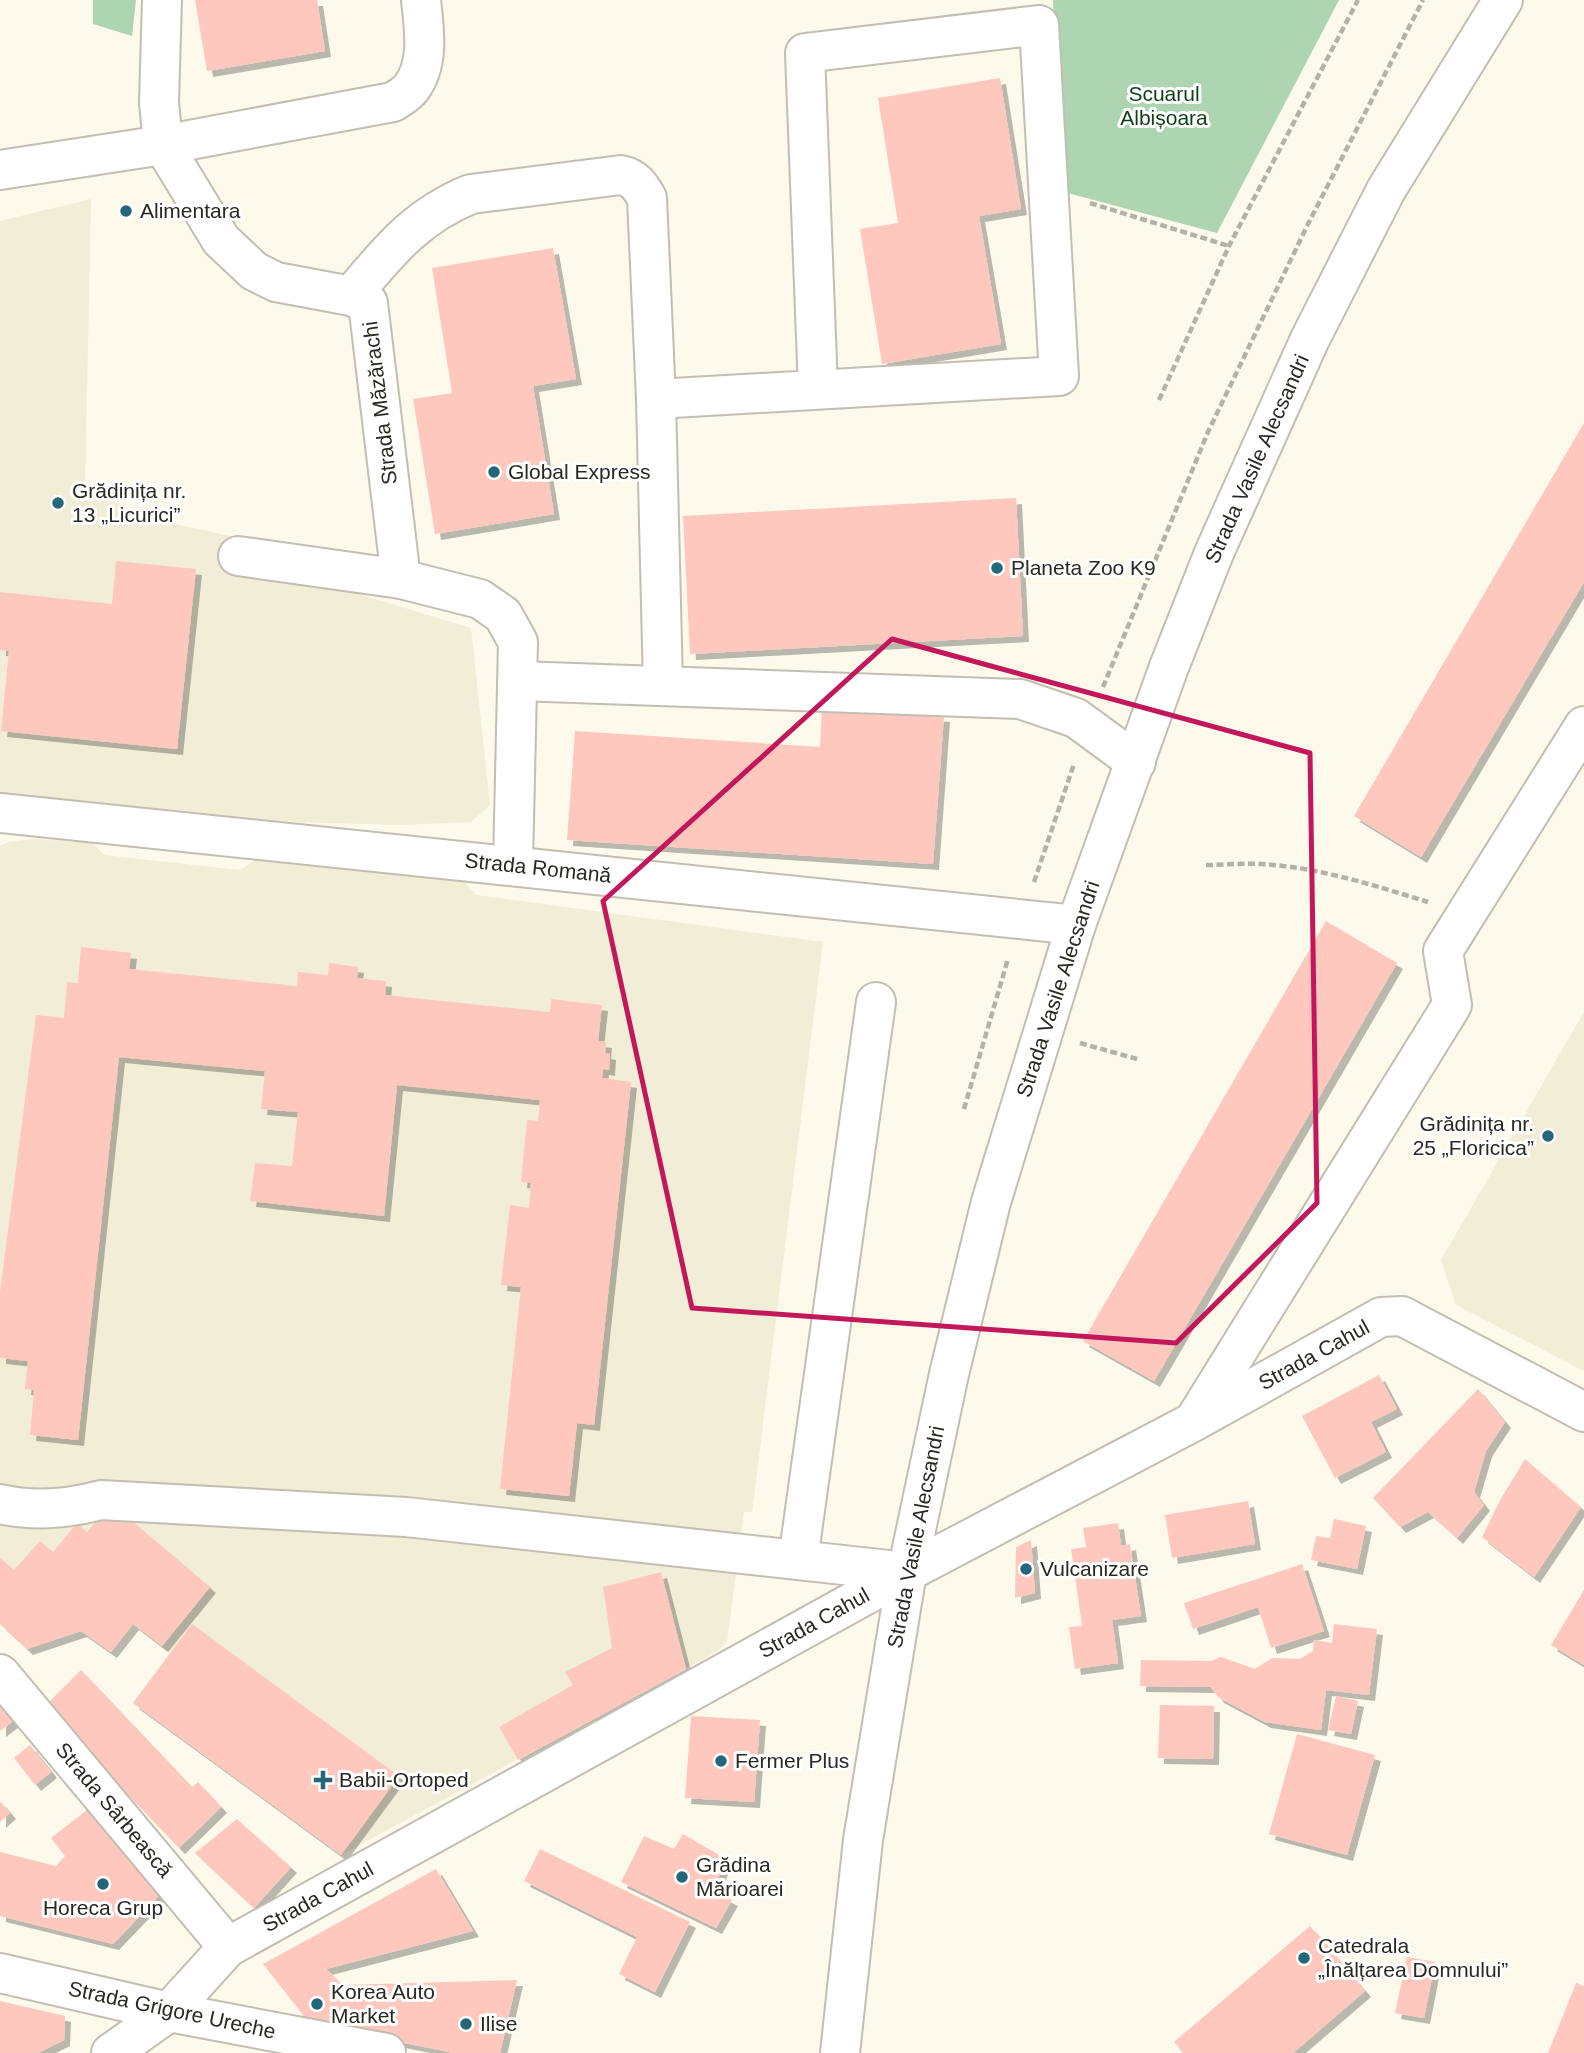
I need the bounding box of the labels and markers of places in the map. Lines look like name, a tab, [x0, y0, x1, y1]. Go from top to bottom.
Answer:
place label: Alimentara	[140, 199, 241, 222]
marker: Alimentara	[118, 203, 134, 219]
place label: Global Express	[508, 460, 650, 483]
marker: Global Express	[486, 464, 502, 480]
place label: Grădinița nr. 13 „Licurici”	[72, 479, 186, 526]
marker: Grădinița nr. 13 „Licurici”	[50, 495, 66, 511]
place label: Planeta Zoo K9	[1011, 556, 1156, 579]
marker: Planeta Zoo K9	[989, 560, 1005, 576]
place label: Grădinița nr. 25 „Floricica”	[1413, 1112, 1534, 1159]
marker: Grădinița nr. 25 „Floricica”	[1540, 1128, 1556, 1144]
place label: Vulcanizare	[1040, 1557, 1149, 1580]
marker: Vulcanizare	[1018, 1561, 1034, 1577]
place label: Fermer Plus	[735, 1749, 849, 1772]
marker: Fermer Plus	[713, 1753, 729, 1769]
place label: Babii-Ortoped	[339, 1768, 469, 1791]
marker: Babii-Ortoped	[313, 1770, 333, 1790]
place label: Grădina Mărioarei	[696, 1853, 784, 1900]
marker: Grădina Mărioarei	[674, 1869, 690, 1885]
marker: Horeca Grup	[95, 1876, 111, 1892]
place label: Horeca Grup	[43, 1896, 163, 1919]
place label: Catedrala „Înălțarea Domnului”	[1318, 1934, 1508, 1981]
marker: Catedrala „Înălțarea Domnului”	[1296, 1950, 1312, 1966]
place label: Korea Auto Market	[331, 1980, 435, 2027]
marker: Korea Auto Market	[309, 1996, 325, 2012]
place label: Ilise	[480, 2012, 517, 2035]
marker: Ilise	[458, 2016, 474, 2032]

